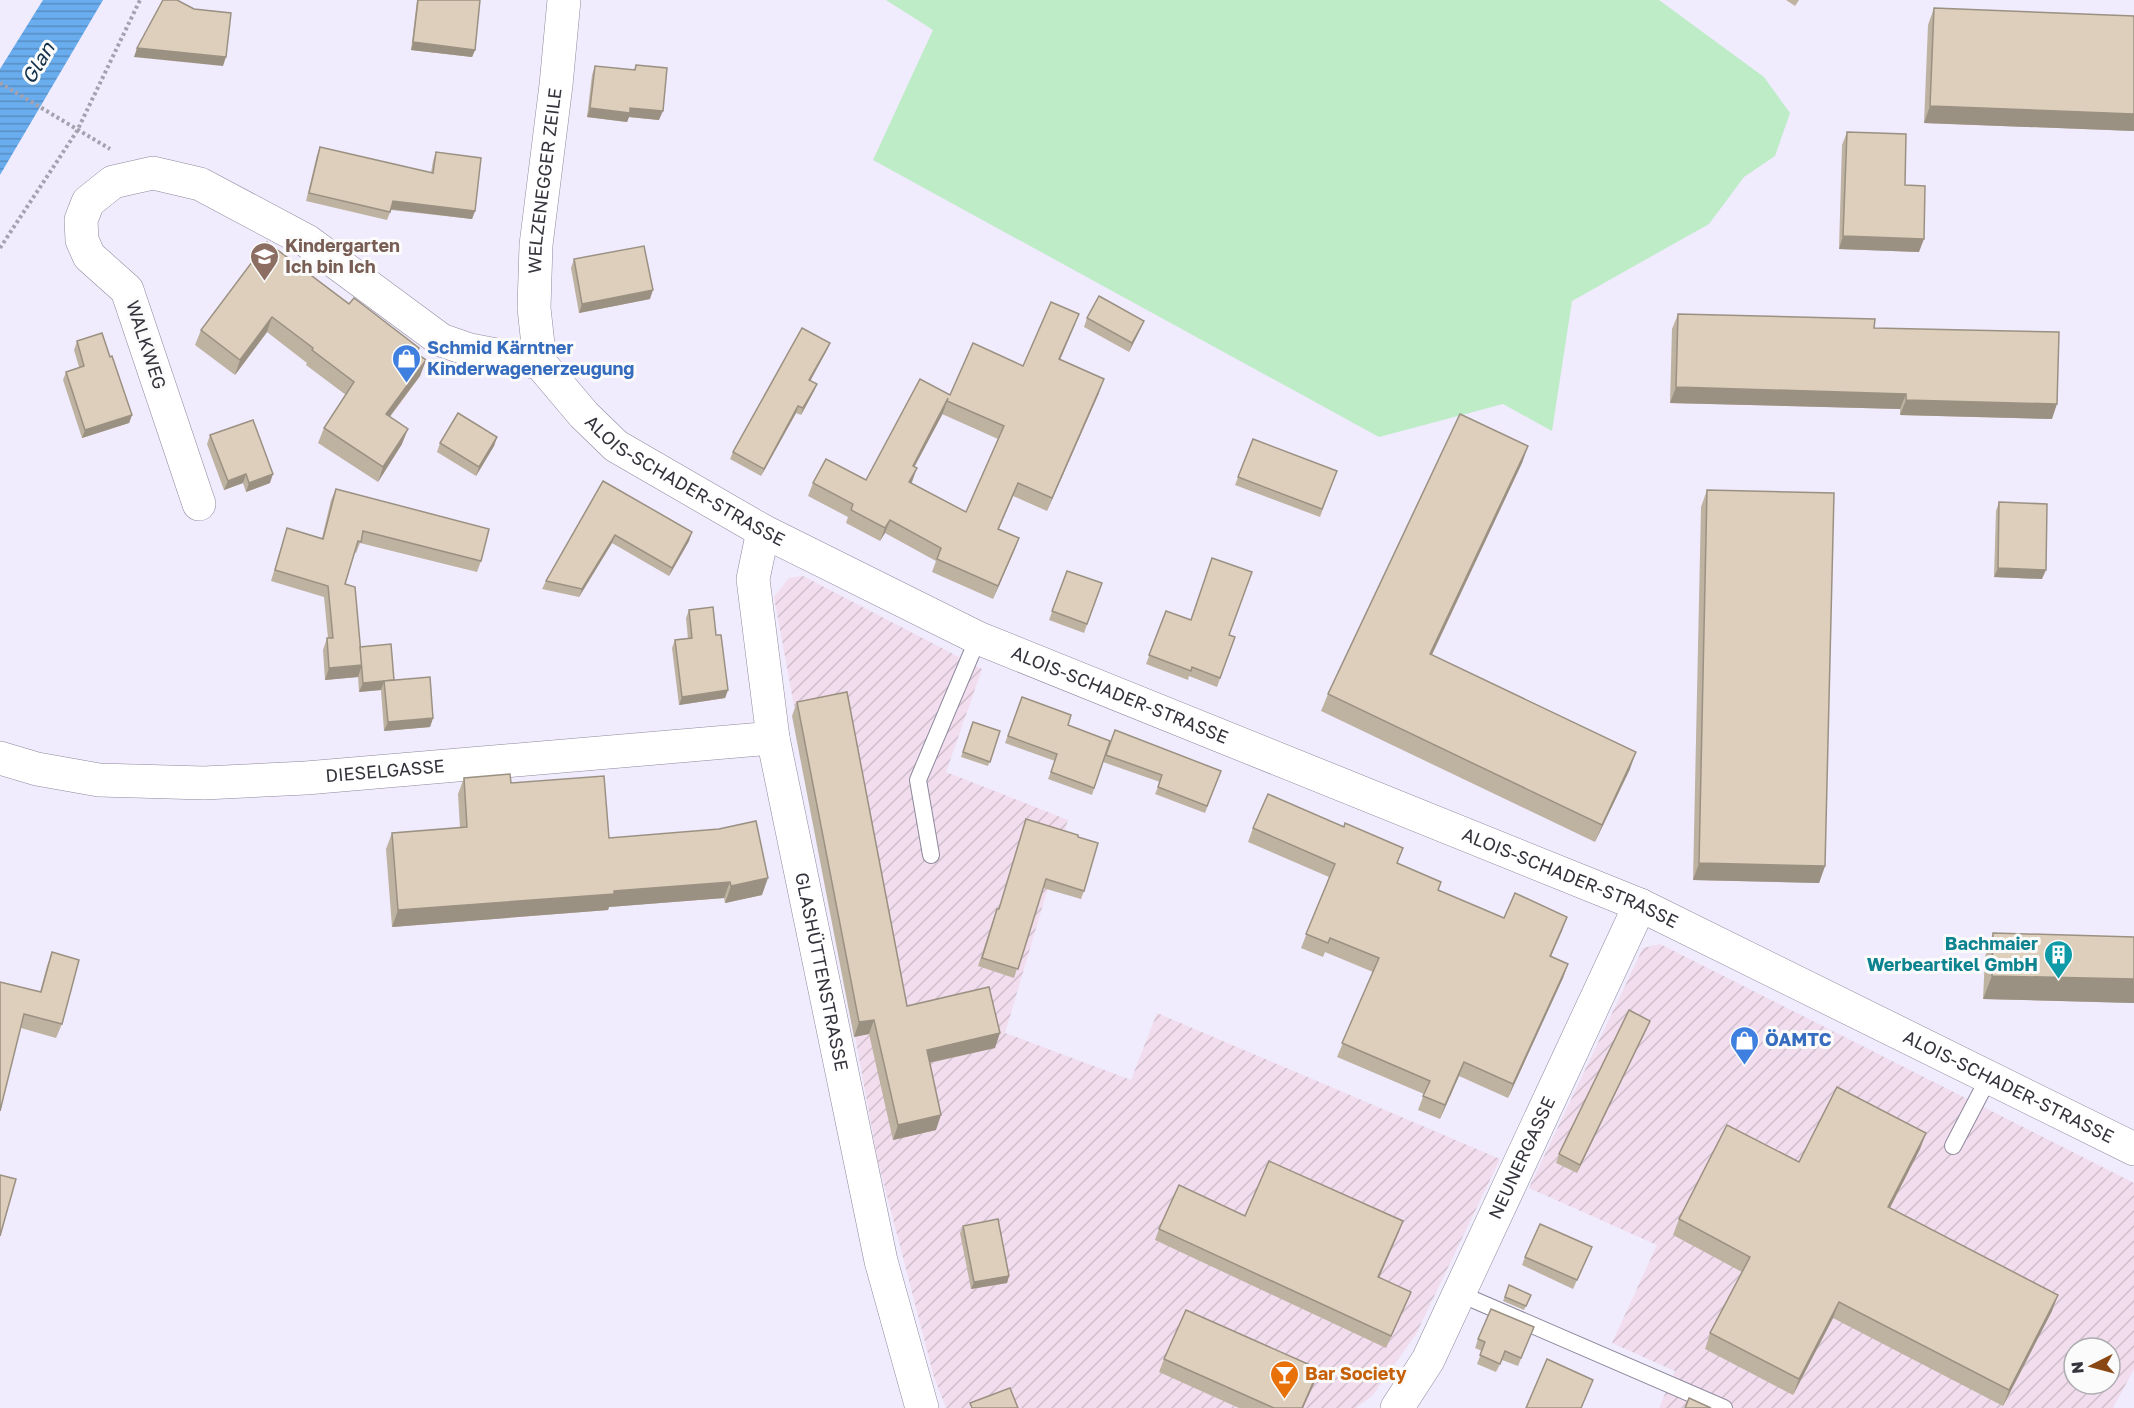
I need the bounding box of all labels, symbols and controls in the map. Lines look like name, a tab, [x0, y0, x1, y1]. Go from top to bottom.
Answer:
water label: Glan	[15, 37, 59, 88]
street label: WELZENEGGER ZEILE	[523, 87, 566, 274]
place label: Kindergarten Ich bin Ich	[285, 234, 400, 277]
school or university icon: Kindergarten Ich bin Ich	[248, 240, 280, 282]
street label: WALKWEG	[122, 298, 172, 392]
place label: Schmid Kärntner Kinderwagenerzeugung	[427, 336, 634, 379]
shop icon: Schmid Kärntner Kinderwagenerzeugung	[390, 342, 422, 384]
street label: ALOIS-SCHADER-STRASSE	[581, 410, 789, 550]
street label: ALOIS-SCHADER-STRASSE	[1008, 641, 1232, 748]
street label: DIESELGASSE	[324, 754, 445, 786]
street label: ALOIS-SCHADER-STRASSE	[1459, 822, 1682, 932]
street label: GLASHÜTTENSTRASSE	[791, 870, 853, 1073]
place label: Bachmaier Werbeartikel GmbH	[1867, 932, 2038, 975]
building icon: Bachmaier Werbeartikel GmbH	[2043, 938, 2075, 980]
shop icon: ÖAMTC	[1728, 1024, 1760, 1066]
street label: ALOIS-SCHADER-STRASSE	[1900, 1025, 2118, 1147]
place label: ÖAMTC	[1765, 1028, 1832, 1050]
street label: NEUNERGASSE	[1483, 1093, 1559, 1223]
north arrow	[2062, 1336, 2122, 1396]
bar icon: Bar Society	[1268, 1358, 1300, 1400]
text: N	[2067, 1360, 2088, 1375]
place label: Bar Society	[1305, 1362, 1407, 1384]

